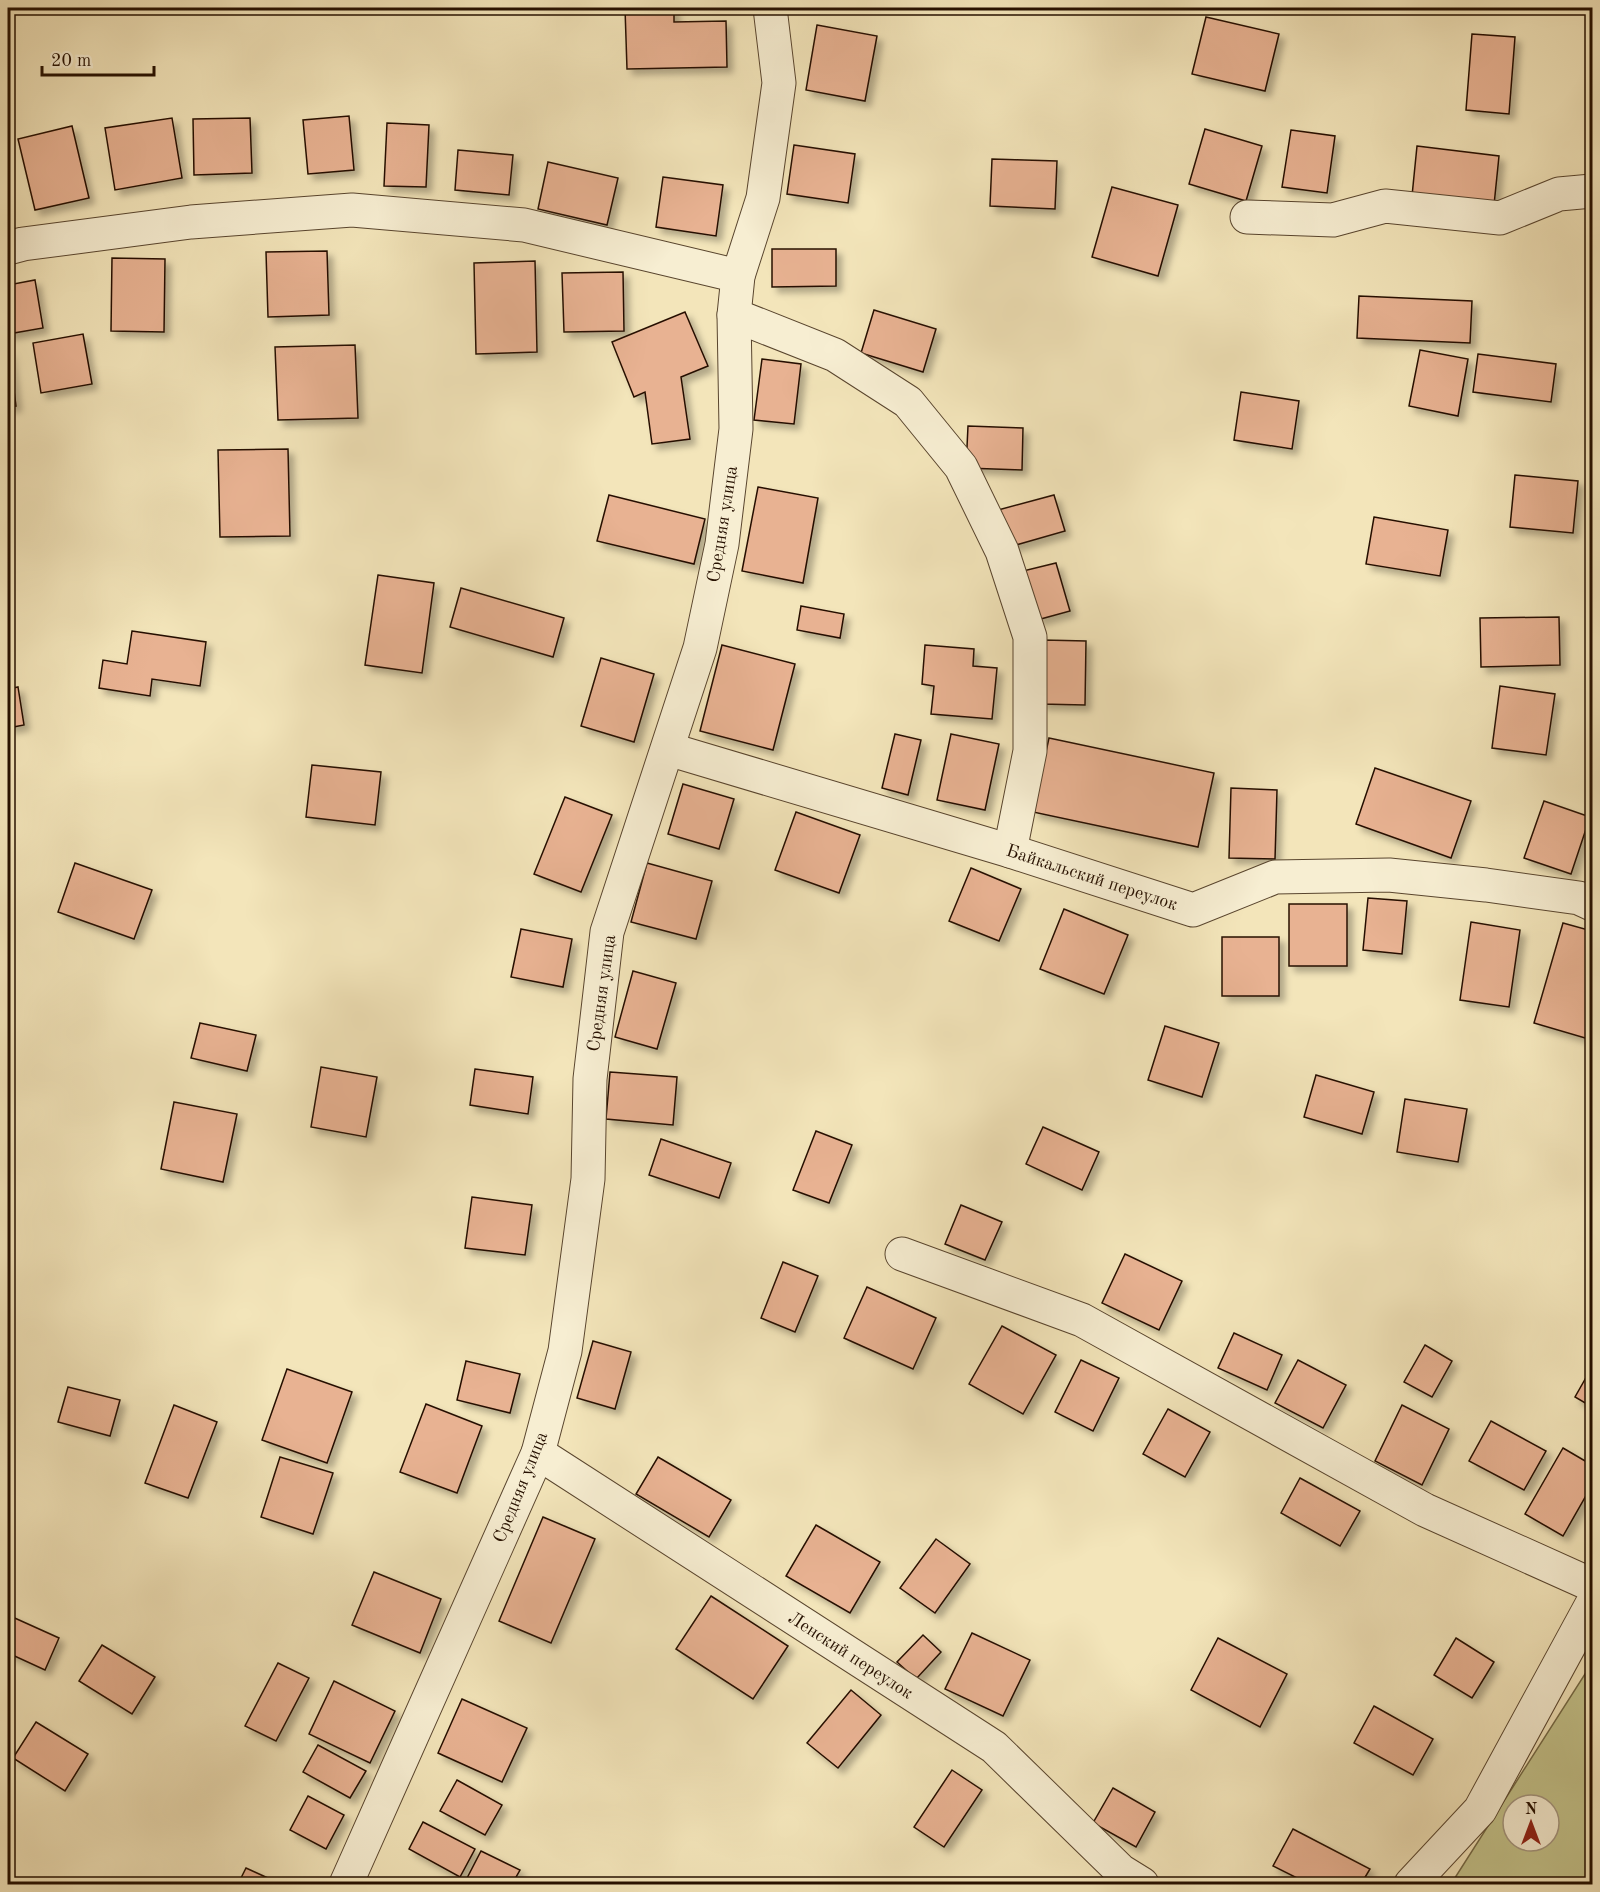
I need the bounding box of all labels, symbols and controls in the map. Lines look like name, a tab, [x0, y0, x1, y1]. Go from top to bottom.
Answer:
scale bar	[42, 39, 154, 77]
text: 20 m	[51, 52, 91, 70]
street label: Средняя улица	[705, 464, 741, 584]
street label: Байкальский переулок	[1004, 842, 1180, 914]
street label: Средняя улица	[585, 933, 619, 1053]
street label: Средняя улица	[490, 1429, 551, 1546]
street label: Ленский переулок	[785, 1609, 916, 1703]
north arrow	[1501, 1793, 1561, 1853]
text: N	[1525, 1802, 1538, 1818]

